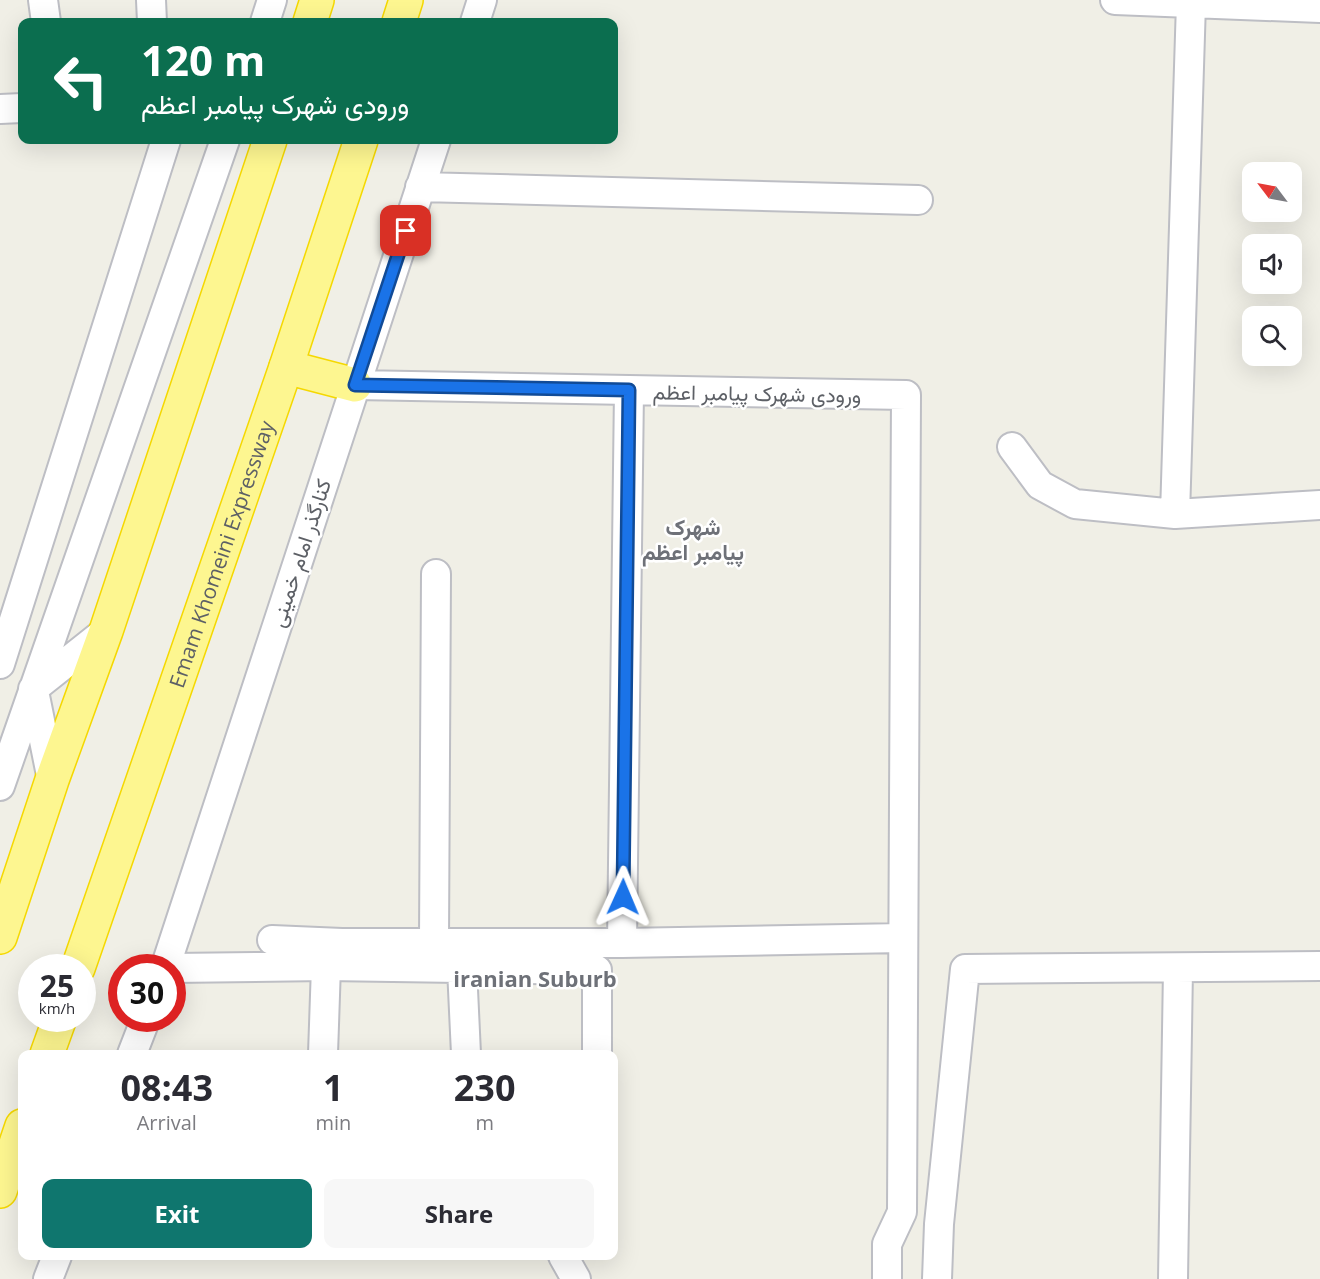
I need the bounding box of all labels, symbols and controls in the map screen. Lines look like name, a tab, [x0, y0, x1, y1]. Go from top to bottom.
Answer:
text: 120 m	[141, 31, 265, 88]
icon: left	[42, 42, 120, 120]
text: ورودی شهرک پیامبر اعظم	[141, 85, 409, 122]
north arrow	[1242, 162, 1302, 222]
map controls	[1242, 162, 1302, 366]
pin	[380, 205, 431, 256]
icon: arrive	[389, 214, 422, 247]
button: sound	[1242, 234, 1302, 294]
button: search	[1242, 306, 1302, 366]
street label: ورودی شهرک پیامبر اعظم	[652, 377, 862, 410]
street label: Emam Khomeini Expressway	[162, 416, 281, 691]
street label: کنارگذر امام خمینی	[263, 475, 338, 631]
district label: شهرک پیامبر اعظم	[642, 511, 744, 568]
position arrow	[591, 865, 655, 929]
speed limit sign: 30	[108, 954, 186, 1032]
district label: iranian Suburb	[453, 963, 617, 993]
text: 25	[40, 965, 74, 1006]
text: km/h	[39, 998, 75, 1018]
text: 08:43	[120, 1063, 213, 1112]
text: 1	[323, 1063, 344, 1112]
text: 230	[454, 1063, 516, 1112]
text: Arrival	[137, 1109, 197, 1136]
text: min	[315, 1109, 351, 1136]
text: m	[475, 1109, 494, 1136]
button: Exit	[42, 1179, 312, 1248]
button: Share	[324, 1179, 594, 1248]

